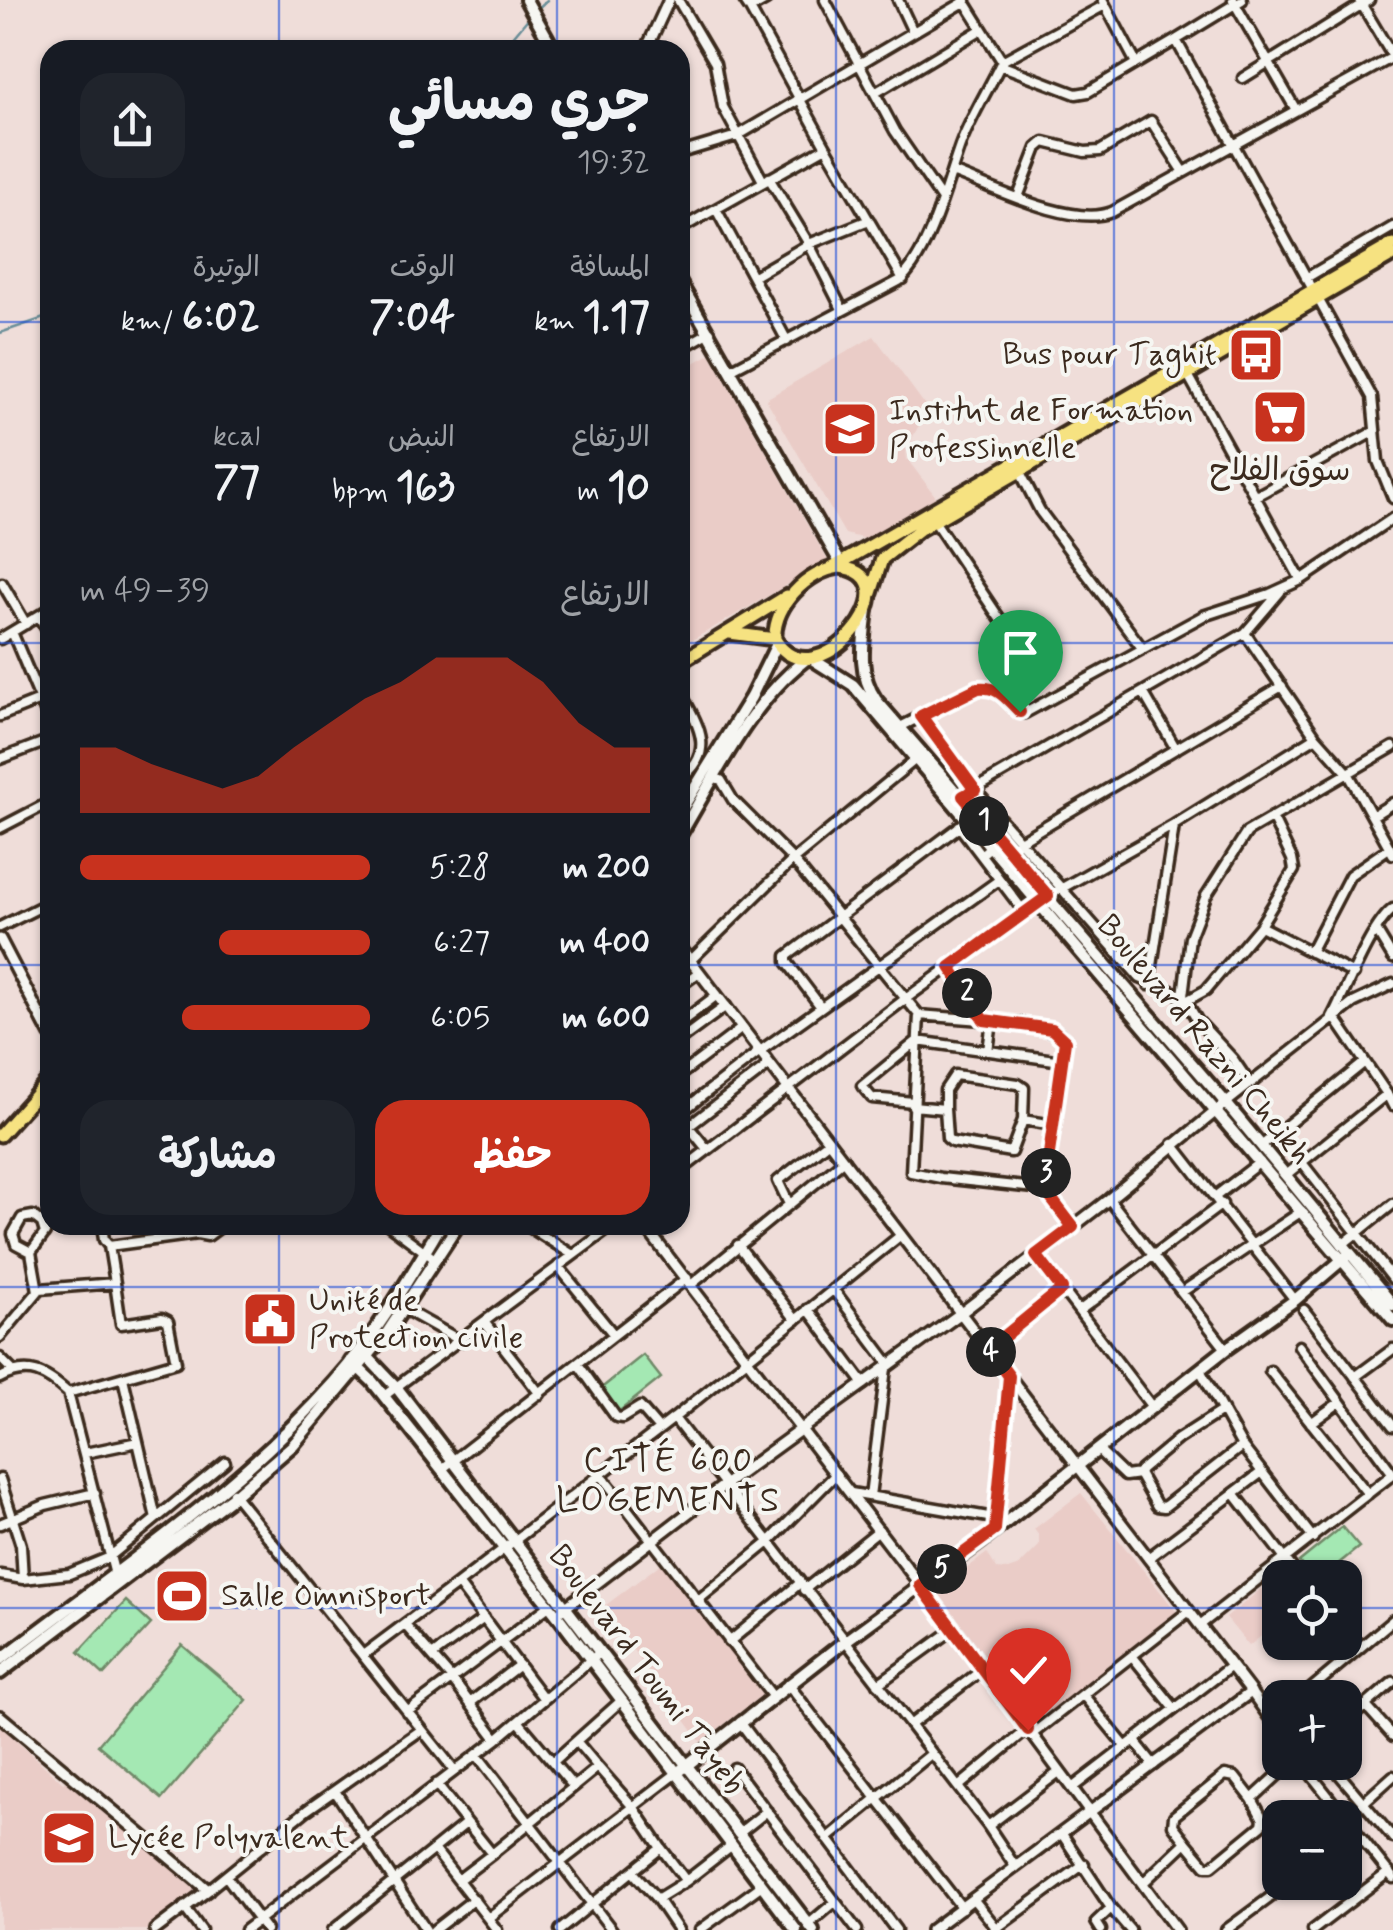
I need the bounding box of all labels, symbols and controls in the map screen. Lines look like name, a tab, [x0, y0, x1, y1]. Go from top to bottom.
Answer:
text: جري مسائي	[388, 68, 650, 140]
button: share	[80, 73, 185, 178]
text: 19:32	[577, 142, 650, 184]
text: الوتيرة	[192, 250, 260, 287]
text: الوقت	[390, 250, 455, 287]
text: المسافة	[570, 250, 650, 287]
text: 6:02	[182, 291, 260, 346]
text: 7:04	[369, 291, 455, 346]
text: 1.17	[583, 291, 650, 346]
text: /km	[121, 304, 182, 341]
text: km	[534, 304, 583, 341]
bus stop icon: Bus pour Taghit	[1226, 325, 1286, 385]
place label: Bus pour Taghit	[1002, 334, 1217, 378]
supermarket icon: سوق الفلاح	[1250, 387, 1310, 447]
place label: Institut de Formation Professinnelle	[889, 390, 1193, 469]
school or university icon: Institut de Formation Professinnelle	[820, 399, 880, 459]
text: kcal	[213, 419, 260, 456]
text: النبض	[388, 420, 455, 457]
text: الارتفاع	[571, 420, 650, 457]
place label: سوق الفلاح	[1209, 450, 1351, 492]
text: 77	[213, 456, 260, 511]
text: 163	[396, 461, 455, 516]
text: 10	[607, 461, 650, 516]
text: bpm	[332, 474, 396, 511]
text: m	[577, 474, 607, 511]
text: 39–49 m	[80, 570, 210, 612]
text: الارتفاع	[560, 575, 650, 617]
pin	[978, 610, 1063, 713]
icon: arrive	[993, 625, 1048, 680]
pin: 1	[959, 796, 1009, 846]
text: 1	[978, 802, 990, 839]
text: 5:28	[429, 847, 490, 889]
text: 200 m	[563, 847, 650, 889]
street label: Boulevard Razni Cheikh	[1087, 906, 1321, 1174]
text: 6:27	[433, 922, 490, 964]
text: 400 m	[560, 922, 650, 964]
pin: 2	[942, 968, 992, 1018]
text: 2	[960, 974, 974, 1011]
text: 6:05	[430, 997, 490, 1039]
text: 600 m	[562, 997, 650, 1039]
button: مشاركة	[80, 1100, 355, 1215]
button: حفظ	[375, 1100, 650, 1215]
pin: 3	[1021, 1148, 1071, 1198]
text: 3	[1040, 1154, 1052, 1191]
place label: Unité de Protection civile	[309, 1280, 524, 1359]
public building icon: Unité de Protection civile	[240, 1289, 300, 1349]
pin: 4	[966, 1327, 1016, 1377]
text: 4	[983, 1333, 999, 1370]
district label: CITÉ 600 LOGEMENTS	[556, 1437, 782, 1524]
street label: Boulevard Toumi Tayeb	[538, 1536, 754, 1804]
pin: 5	[917, 1544, 967, 1594]
text: 5	[934, 1550, 950, 1587]
map controls	[1262, 1560, 1362, 1900]
button: locate	[1262, 1560, 1362, 1660]
sports icon: Salle Omnisport	[152, 1566, 212, 1626]
place label: Salle Omnisport	[221, 1575, 431, 1617]
pin	[986, 1628, 1071, 1731]
icon: check	[1001, 1643, 1056, 1698]
button: +	[1262, 1680, 1362, 1780]
button: −	[1262, 1800, 1362, 1900]
school or university icon: Lycée Polyvalent	[39, 1808, 99, 1868]
place label: Lycée Polyvalent	[108, 1817, 349, 1859]

